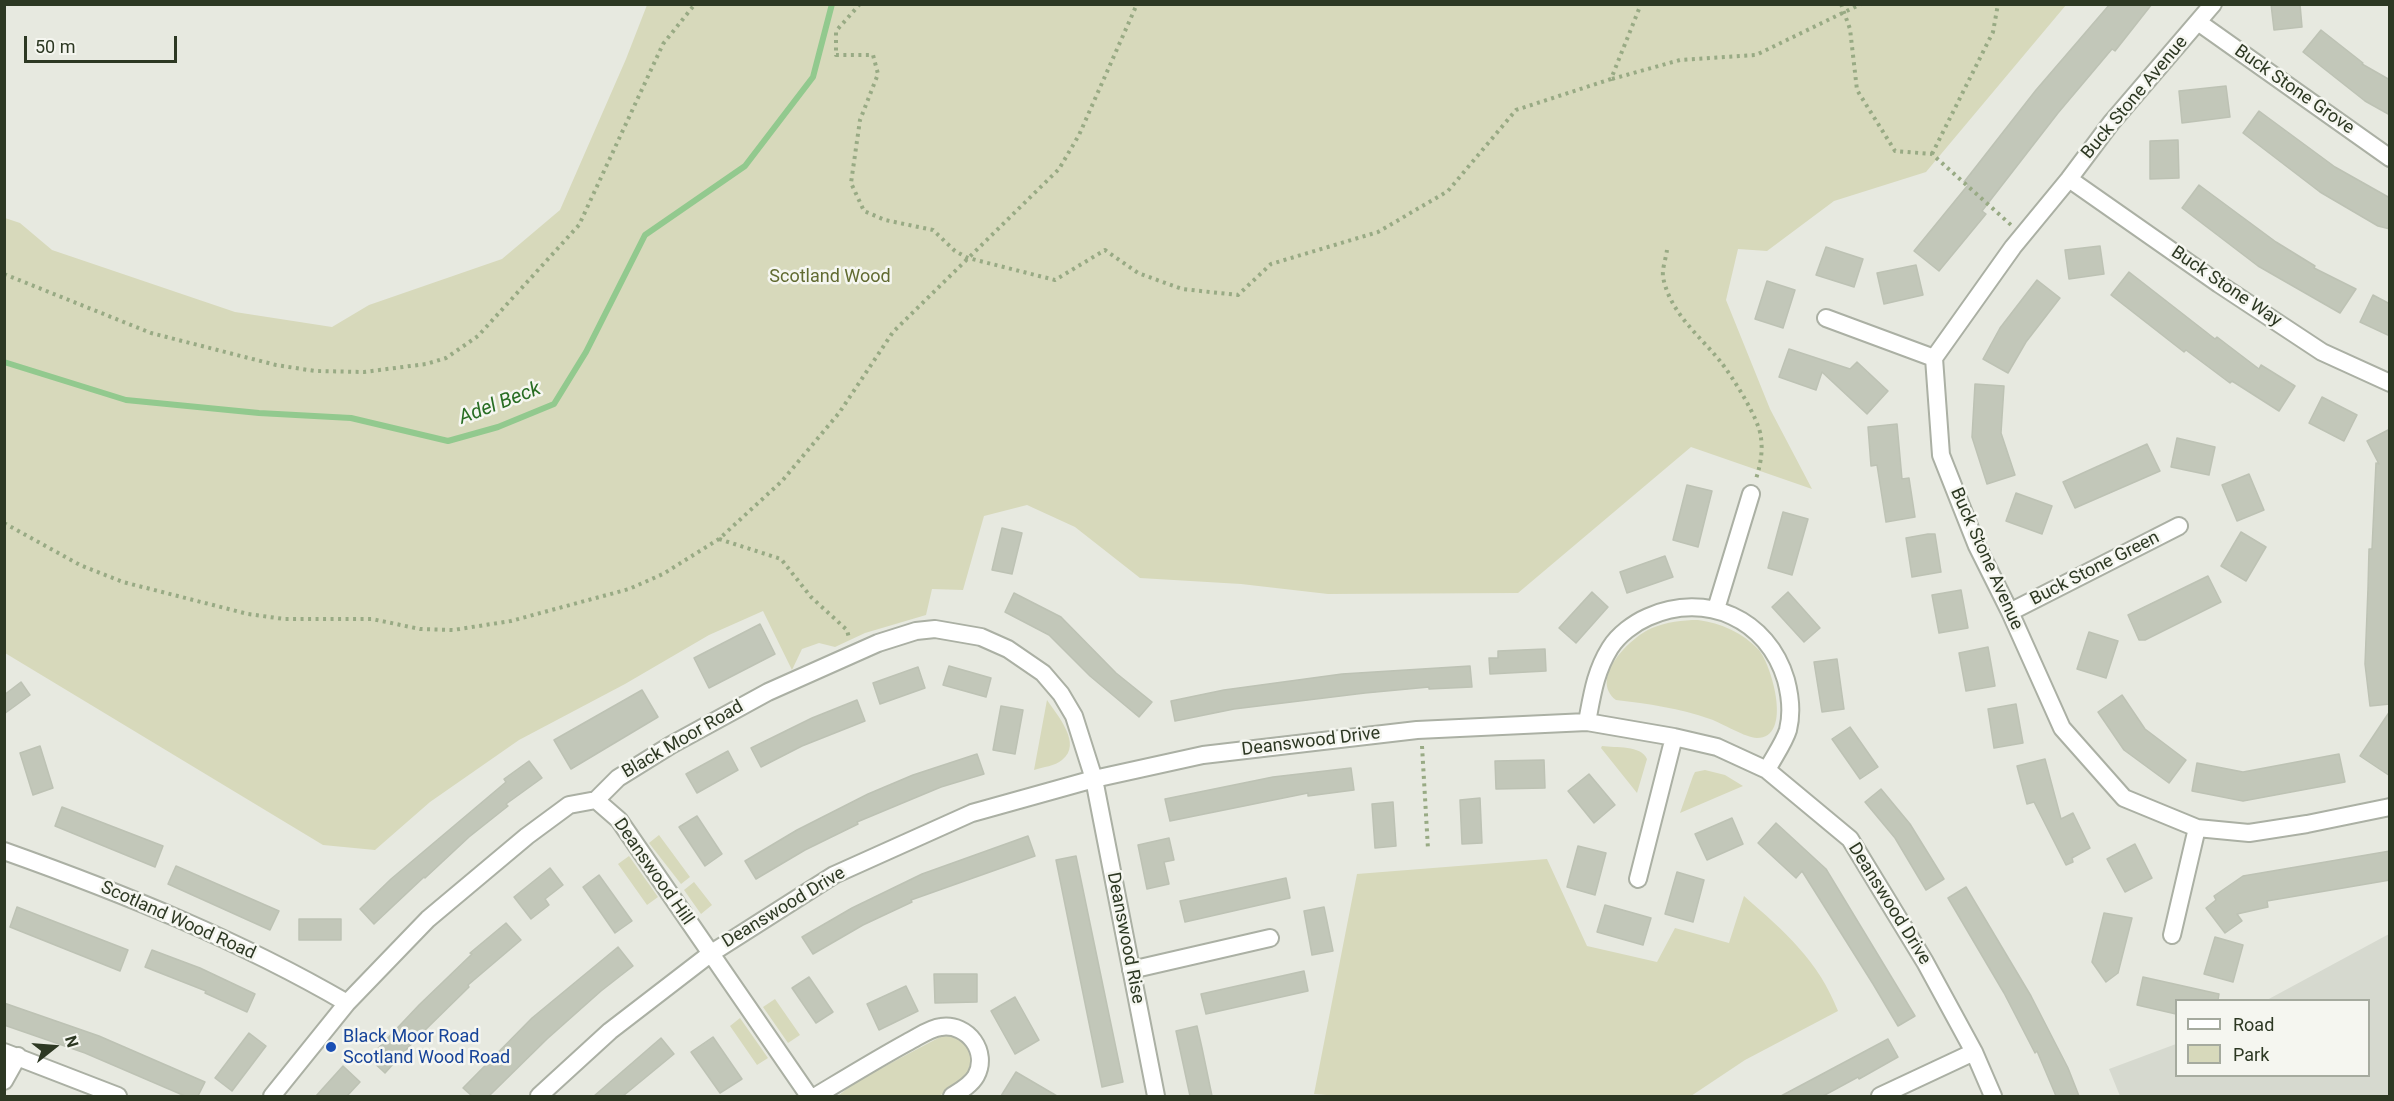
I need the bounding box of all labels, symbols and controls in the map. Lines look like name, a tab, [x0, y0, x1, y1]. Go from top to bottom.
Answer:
scale bar	[27, 24, 180, 62]
street label: Buck Stone Avenue	[2077, 32, 2193, 164]
text: 50 m	[35, 36, 75, 57]
street label: Buck Stone Grove	[2230, 41, 2358, 139]
street label: Buck Stone Way	[2167, 242, 2285, 332]
park label: Scotland Wood	[769, 266, 891, 288]
water label: Adel Beck	[456, 377, 544, 431]
street label: Buck Stone Avenue	[1945, 484, 2027, 634]
street label: Buck Stone Green	[2027, 527, 2163, 611]
street label: Black Moor Road	[618, 697, 748, 783]
street label: Deanswood Drive	[1240, 723, 1382, 761]
street label: Deanswood Hill	[608, 815, 698, 929]
street label: Deanswood Drive	[1843, 839, 1935, 969]
street label: Deanswood Drive	[719, 863, 849, 953]
street label: Deanswood Rise	[1102, 870, 1148, 1006]
street label: Scotland Wood Road	[97, 877, 259, 965]
legend	[2175, 999, 2370, 1077]
text: Road	[2233, 1014, 2274, 1035]
north arrow	[24, 1017, 84, 1077]
place label: Black Moor Road Scotland Wood Road	[343, 1026, 510, 1068]
text: N	[61, 1033, 82, 1050]
marker: Black Moor Road Scotland Wood Road	[324, 1040, 338, 1054]
text: Park	[2233, 1044, 2269, 1065]

